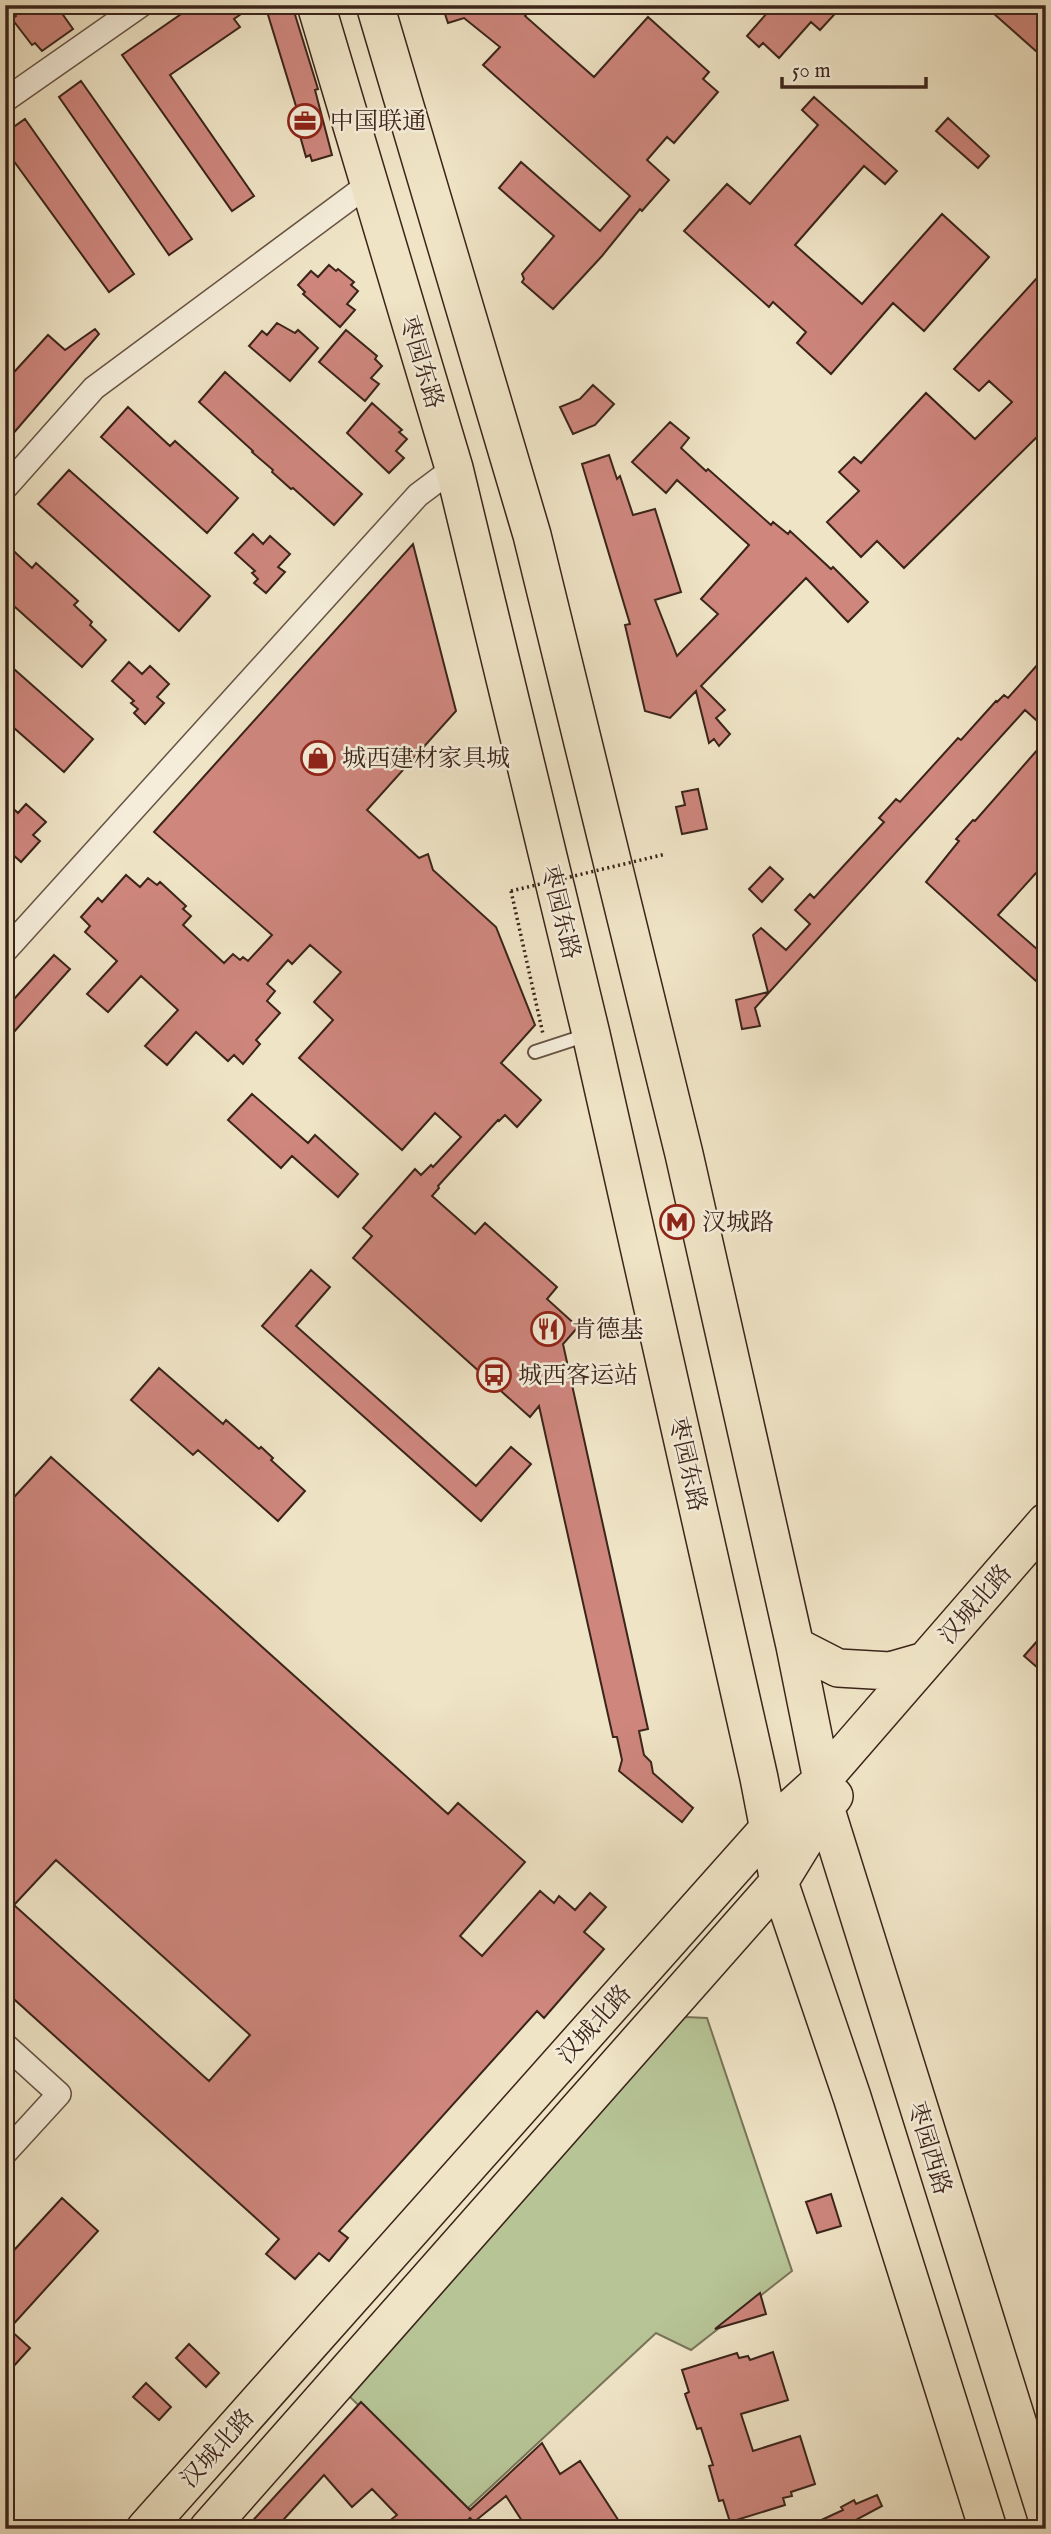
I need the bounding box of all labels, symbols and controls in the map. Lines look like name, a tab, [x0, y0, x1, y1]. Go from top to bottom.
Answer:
scale bar	[782, 46, 925, 90]
text: 50 m	[792, 58, 831, 85]
office icon: 中国联通	[286, 102, 324, 140]
place label: 中国联通	[330, 107, 426, 138]
street label: 枣园东路	[392, 312, 449, 413]
shop icon: 城西建材家具城	[299, 739, 337, 777]
place label: 城西建材家具城	[342, 744, 510, 775]
street label: 枣园东路	[533, 862, 586, 963]
metro station icon: 汉城路	[658, 1203, 696, 1241]
place label: 汉城路	[702, 1208, 774, 1239]
restaurant icon: 肯德基	[529, 1310, 567, 1348]
place label: 肯德基	[572, 1315, 644, 1346]
bus stop icon: 城西客运站	[475, 1356, 513, 1394]
place label: 城西客运站	[518, 1361, 638, 1392]
street label: 枣园东路	[661, 1414, 712, 1515]
street label: 汉城北路	[933, 1559, 1019, 1651]
street label: 汉城北路	[551, 1979, 639, 2071]
street label: 枣园西路	[900, 2098, 957, 2199]
street label: 汉城北路	[174, 2403, 262, 2495]

